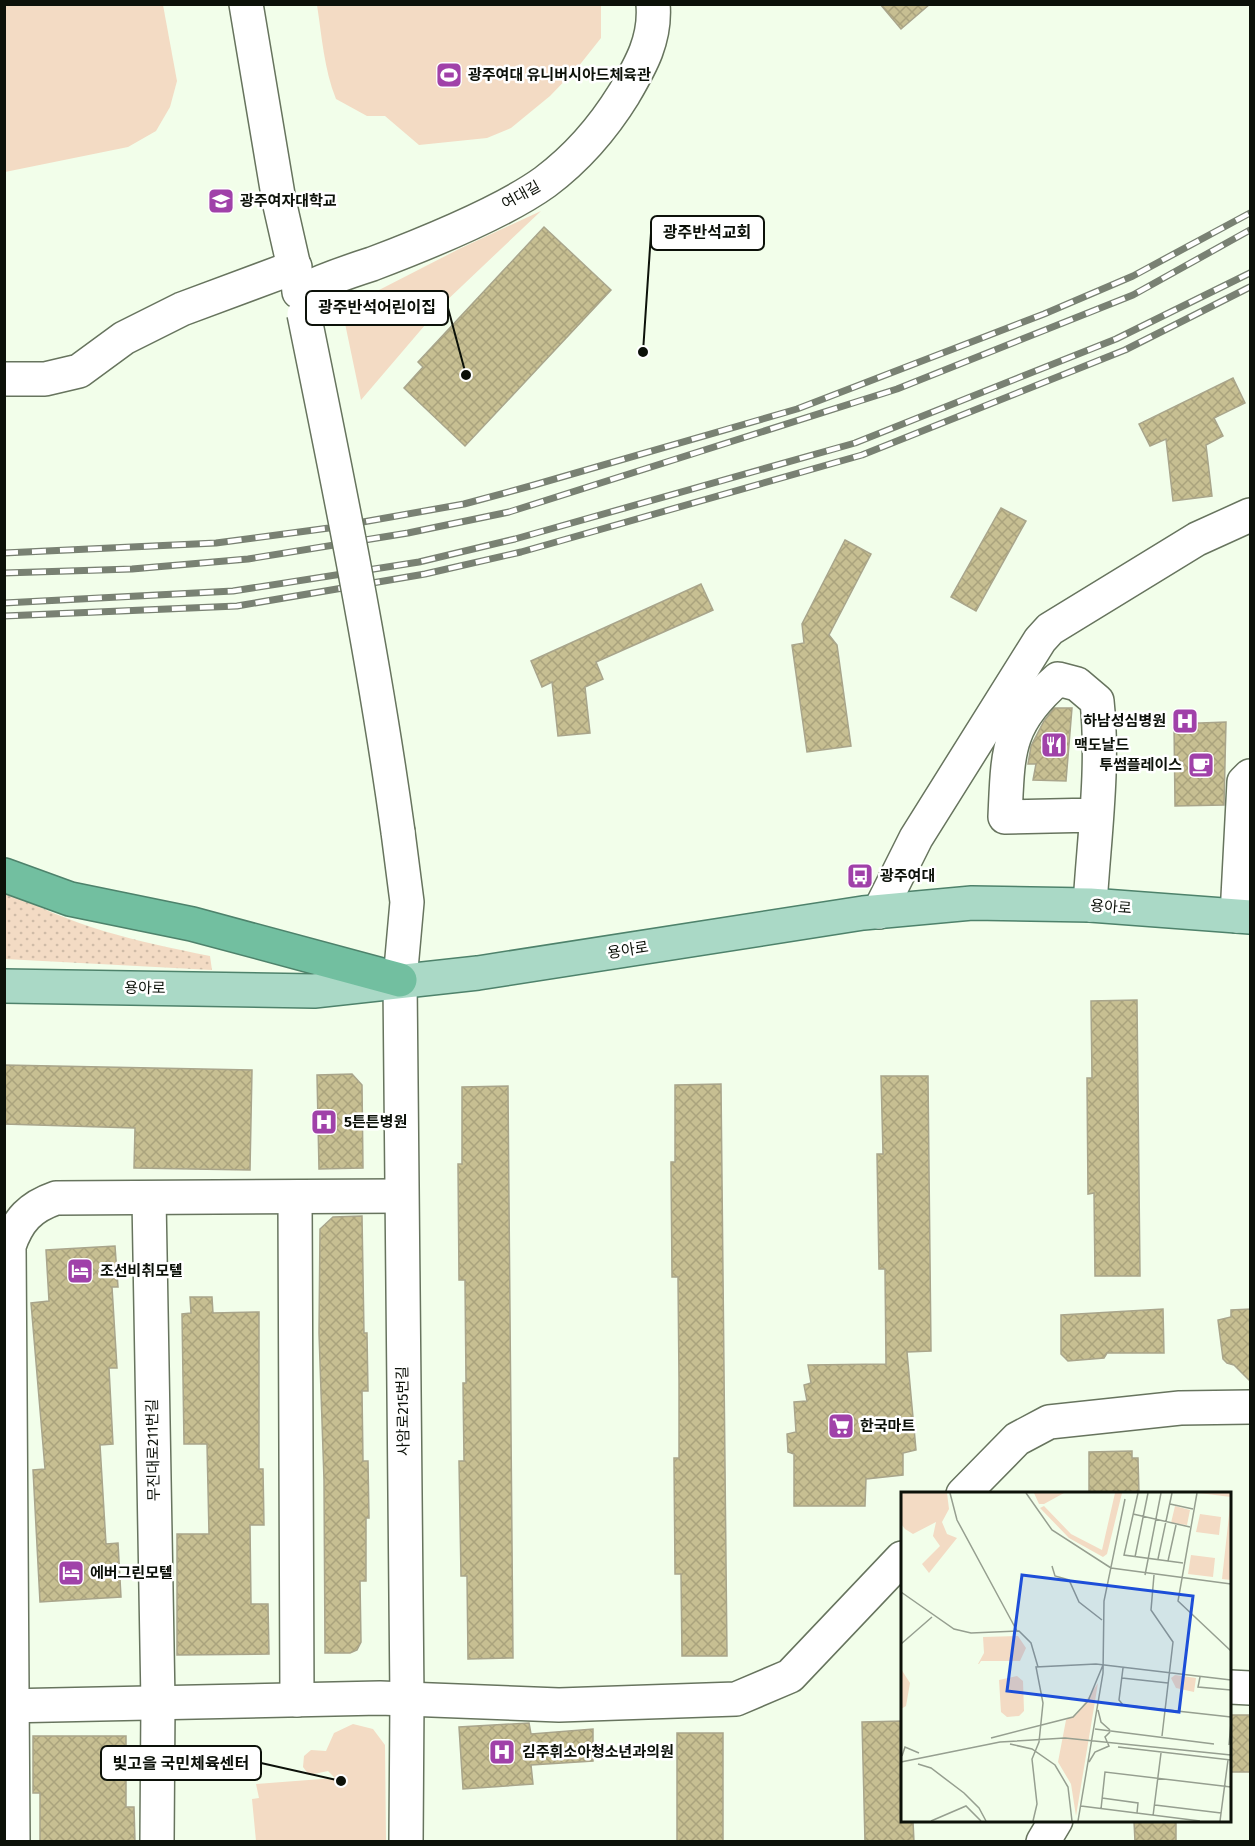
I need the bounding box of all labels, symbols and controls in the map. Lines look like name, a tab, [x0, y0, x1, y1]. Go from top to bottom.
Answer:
sports icon: 광주여대 유니버시아드체육관	[434, 60, 464, 90]
place label: 광주여대 유니버시아드체육관	[468, 66, 651, 84]
street label: 여대길	[499, 177, 543, 213]
school or university icon: 광주여자대학교	[206, 186, 236, 216]
place label: 광주여자대학교	[240, 192, 337, 210]
callout: 광주반석교회	[651, 216, 764, 250]
text: 광주반석교회	[663, 223, 751, 242]
callout: 광주반석어린이집	[306, 291, 448, 325]
text: 광주반석어린이집	[318, 298, 436, 317]
hospital icon: 하남성심병원	[1170, 706, 1200, 736]
place label: 하남성심병원	[1083, 712, 1166, 730]
restaurant icon: 맥도날드	[1039, 730, 1069, 760]
place label: 맥도날드	[1074, 736, 1129, 754]
cafe icon: 투썸플레이스	[1186, 750, 1216, 780]
place label: 투썸플레이스	[1099, 756, 1182, 774]
bus stop icon: 광주여대	[845, 861, 875, 891]
place label: 광주여대	[880, 867, 935, 885]
street label: 용아로	[1090, 897, 1132, 917]
street label: 용아로	[606, 938, 650, 962]
street label: 용아로	[124, 979, 166, 997]
hospital icon: 5튼튼병원	[309, 1107, 339, 1137]
place label: 5튼튼병원	[344, 1113, 407, 1131]
hotel icon: 조선비취모텔	[65, 1256, 95, 1286]
place label: 조선비취모텔	[100, 1262, 183, 1280]
street label: 사암로215번길	[393, 1366, 413, 1456]
street label: 무진대로211번길	[143, 1399, 163, 1501]
supermarket icon: 한국마트	[826, 1411, 856, 1441]
place label: 한국마트	[860, 1417, 915, 1435]
inset map	[901, 1492, 1231, 1822]
hotel icon: 에버그린모텔	[56, 1558, 86, 1588]
place label: 에버그린모텔	[90, 1564, 173, 1582]
hospital icon: 김주휘소아청소년과의원	[487, 1737, 517, 1767]
place label: 김주휘소아청소년과의원	[522, 1743, 674, 1761]
callout: 빛고을 국민체육센터	[101, 1746, 261, 1780]
text: 빛고을 국민체육센터	[113, 1754, 249, 1773]

